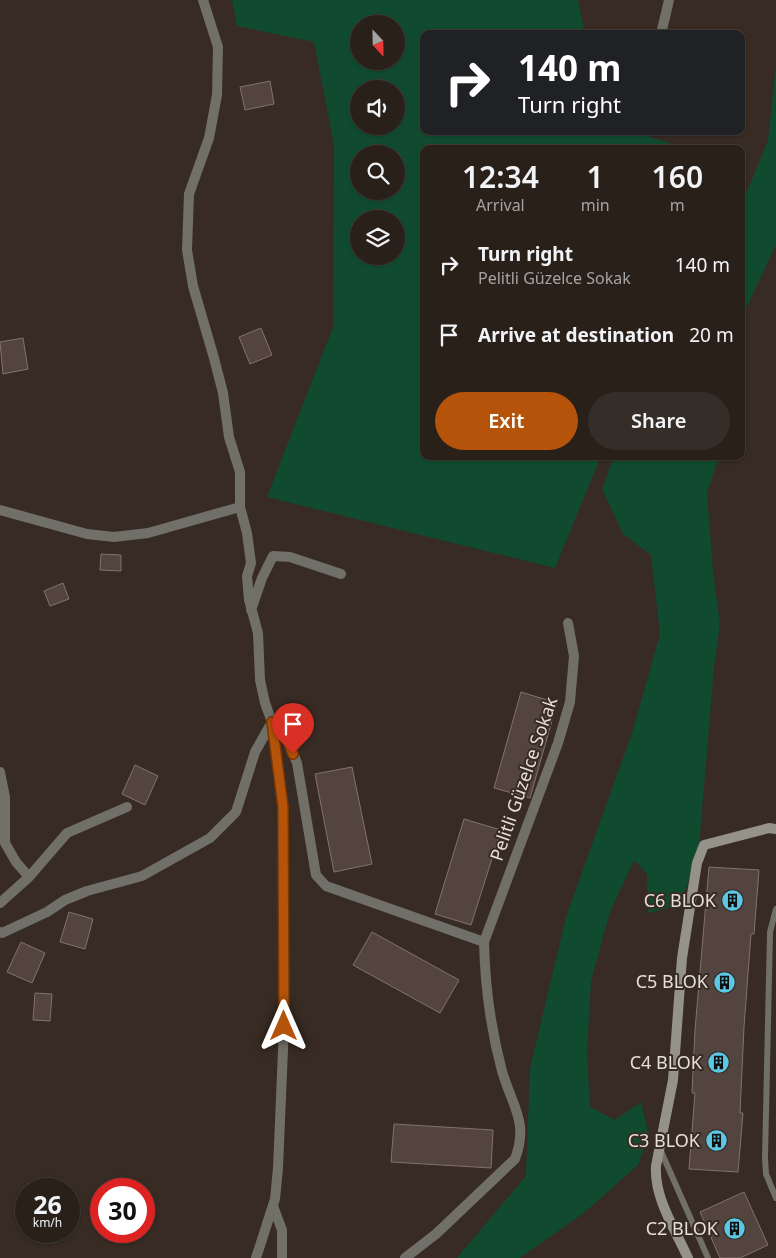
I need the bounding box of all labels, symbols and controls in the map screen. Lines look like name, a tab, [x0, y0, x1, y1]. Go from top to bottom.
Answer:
north arrow	[350, 15, 405, 70]
map controls	[350, 15, 405, 265]
text: 140 m	[518, 44, 621, 91]
icon: right	[435, 50, 500, 115]
button: sound	[350, 80, 405, 135]
text: Turn right	[518, 89, 621, 119]
button: search	[350, 145, 405, 200]
text: 12:34	[462, 156, 539, 197]
text: 1	[587, 156, 604, 197]
text: 160	[652, 156, 703, 197]
text: Arrival	[476, 194, 525, 216]
text: min	[581, 194, 610, 216]
text: m	[670, 194, 685, 216]
button: layers	[350, 210, 405, 265]
text: Turn right	[478, 241, 573, 267]
icon: right	[435, 251, 463, 279]
text: 140 m	[675, 252, 730, 278]
text: Pelitli Güzelce Sokak	[478, 267, 631, 289]
icon: arrive	[435, 321, 463, 349]
text: Arrive at destination	[478, 322, 674, 348]
text: 20 m	[689, 322, 734, 348]
button: Exit	[435, 392, 578, 450]
button: Share	[588, 392, 730, 450]
street label: Pelitli Güzelce Sokak	[484, 693, 562, 864]
pin	[272, 703, 314, 754]
icon: arrive	[279, 710, 307, 738]
place label: C6 BLOK	[644, 888, 717, 912]
building icon: C6 BLOK	[720, 889, 744, 913]
place label: C5 BLOK	[636, 969, 709, 993]
building icon: C5 BLOK	[712, 970, 736, 994]
position arrow	[257, 999, 309, 1051]
place label: C4 BLOK	[630, 1050, 703, 1074]
building icon: C4 BLOK	[706, 1051, 730, 1075]
place label: C3 BLOK	[628, 1128, 701, 1152]
building icon: C3 BLOK	[704, 1129, 728, 1153]
speed limit sign: 30	[90, 1178, 155, 1243]
text: 26	[33, 1187, 62, 1221]
text: km/h	[33, 1214, 62, 1231]
place label: C2 BLOK	[646, 1216, 719, 1240]
building icon: C2 BLOK	[722, 1217, 746, 1241]

